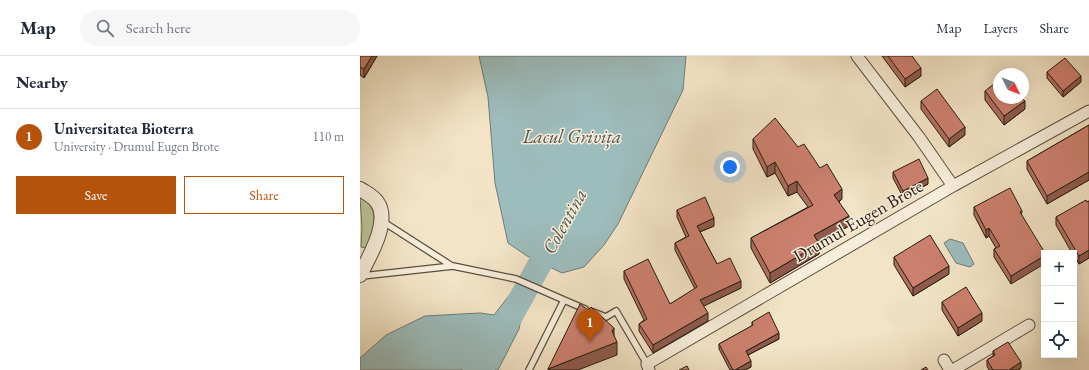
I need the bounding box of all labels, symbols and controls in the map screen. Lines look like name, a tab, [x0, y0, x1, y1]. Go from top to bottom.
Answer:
search box	[80, 10, 360, 46]
text: Map	[20, 15, 56, 40]
icon: search	[94, 17, 116, 39]
text: Search here	[126, 18, 191, 37]
text: Map	[936, 19, 961, 37]
text: Layers	[983, 19, 1018, 37]
text: Share	[1040, 19, 1069, 37]
north arrow	[993, 68, 1029, 104]
text: Nearby	[16, 71, 68, 93]
text: Universitatea Bioterra	[54, 119, 194, 138]
water label: Lacul Grivița	[522, 124, 621, 149]
text: 1	[26, 128, 32, 145]
text: 110 m	[313, 128, 344, 145]
text: University · Drumul Eugen Brote	[54, 138, 219, 155]
your location	[720, 157, 740, 177]
street label: Drumul Eugen Brote	[789, 174, 927, 267]
button: Save	[16, 176, 176, 214]
button: Share	[184, 176, 344, 214]
water label: Colentina	[536, 184, 593, 258]
map controls	[1041, 250, 1077, 358]
button: +	[1041, 250, 1077, 286]
button: −	[1041, 286, 1077, 322]
pin: 1	[577, 309, 603, 342]
button: locate	[1041, 322, 1077, 358]

